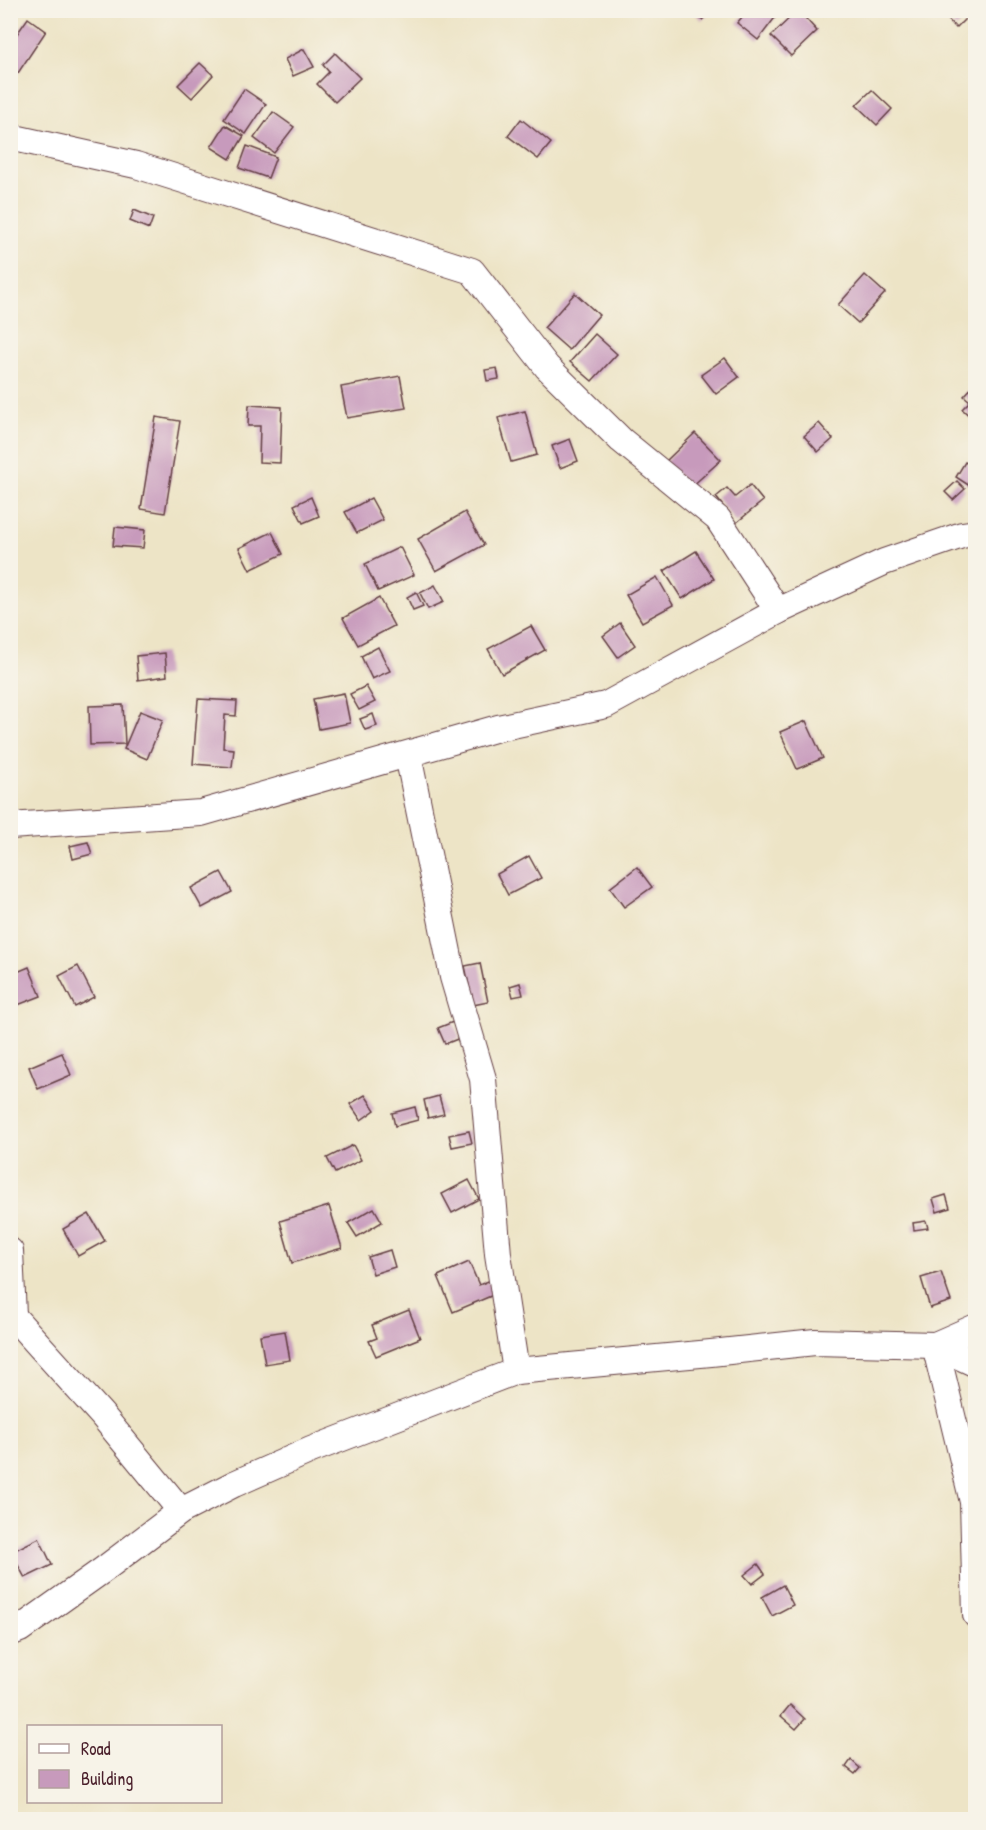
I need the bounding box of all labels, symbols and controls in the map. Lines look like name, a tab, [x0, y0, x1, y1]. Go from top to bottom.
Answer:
legend	[27, 1725, 222, 1803]
text: Road	[81, 1736, 111, 1761]
text: Building	[81, 1766, 133, 1791]

